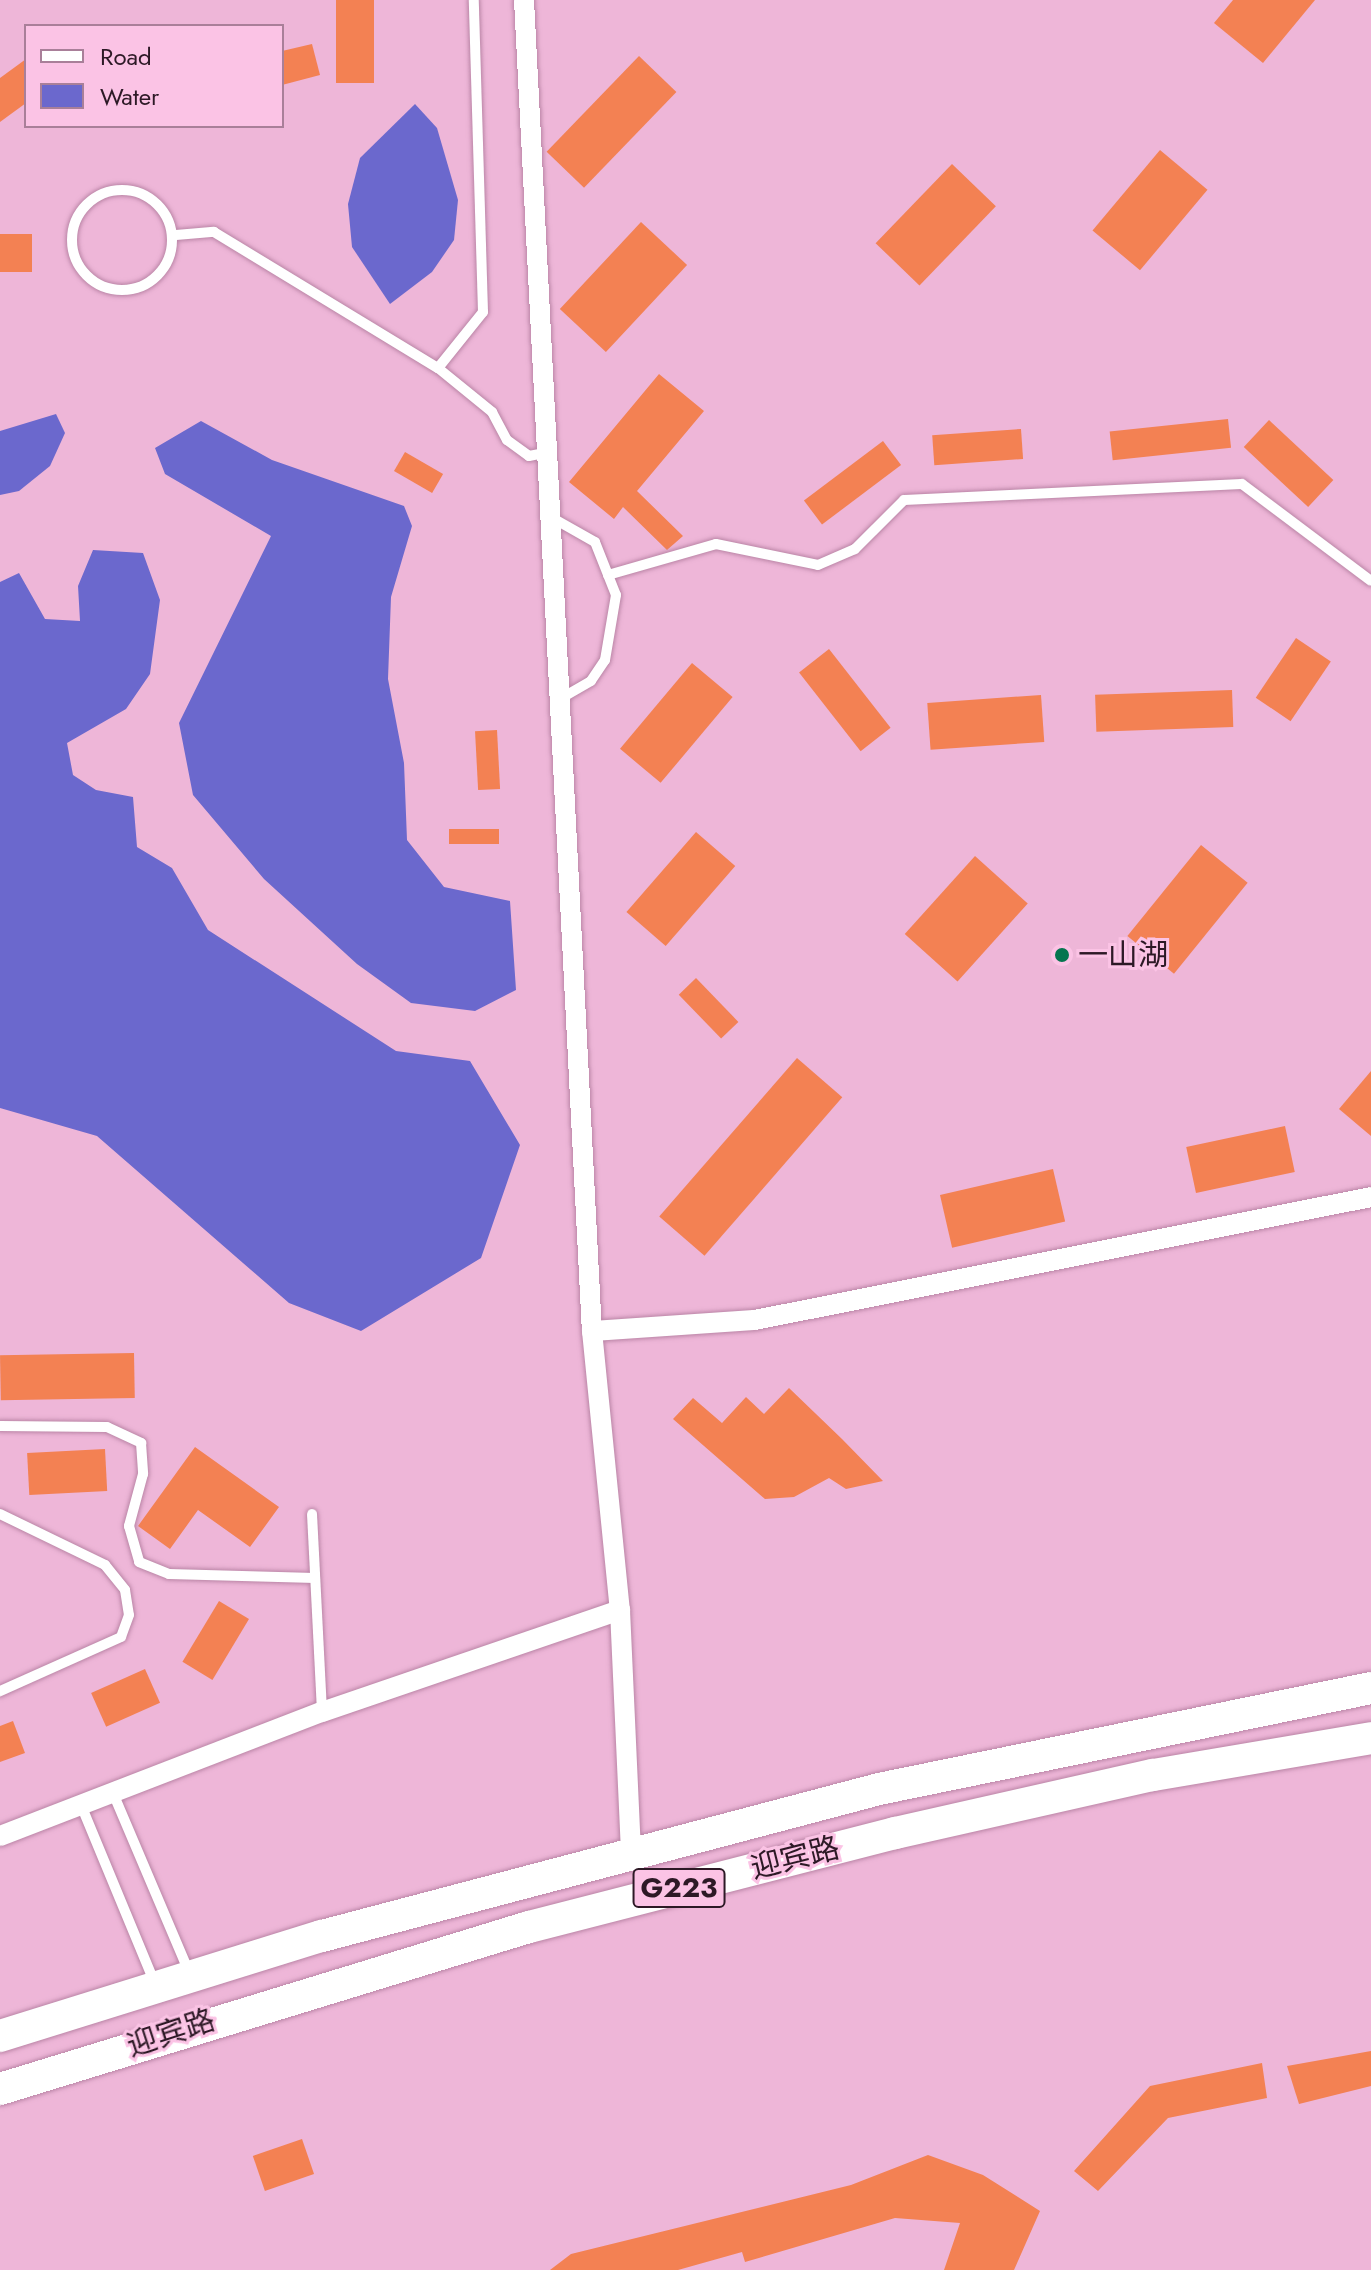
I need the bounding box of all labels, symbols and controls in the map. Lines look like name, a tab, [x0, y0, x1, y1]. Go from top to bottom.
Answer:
legend	[24, 24, 284, 128]
text: Road	[100, 39, 152, 74]
text: Water	[100, 79, 159, 114]
place label: 一山湖	[1078, 937, 1168, 973]
marker: 一山湖	[1053, 946, 1071, 964]
street label: 迎宾路	[747, 1830, 843, 1886]
road number: G223	[631, 1864, 727, 1912]
street label: 迎宾路	[123, 2002, 219, 2064]

